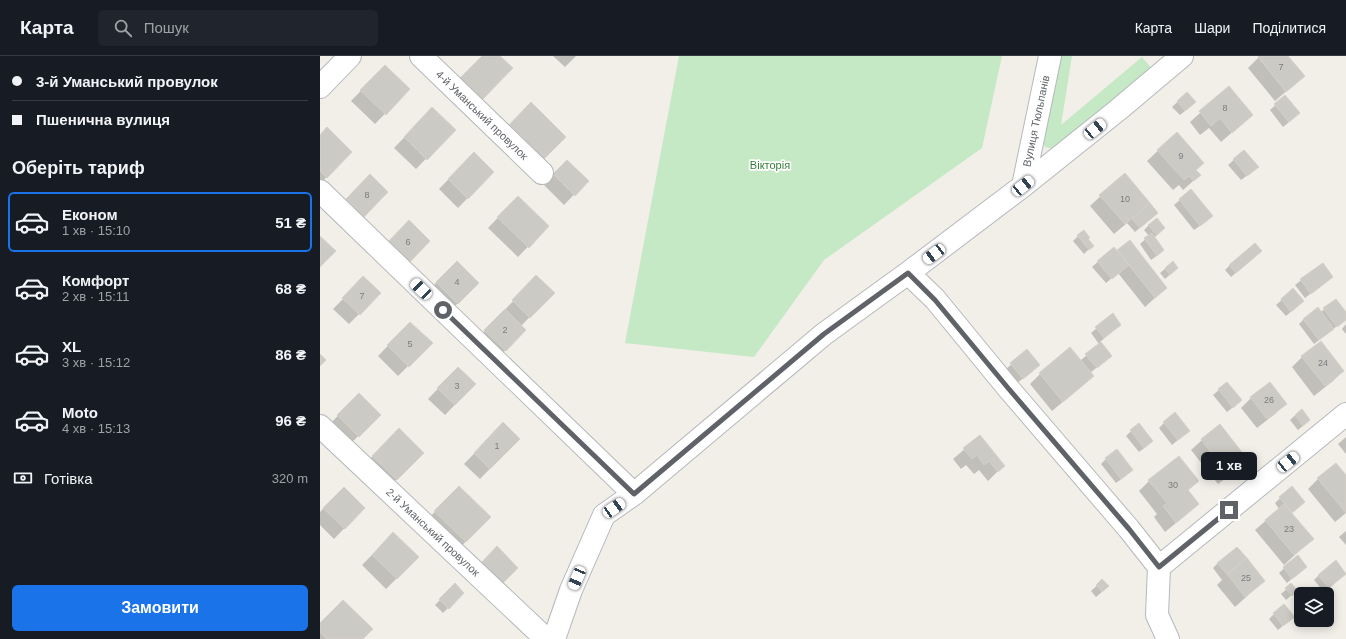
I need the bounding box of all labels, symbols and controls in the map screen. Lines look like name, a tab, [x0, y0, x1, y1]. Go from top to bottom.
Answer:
search box	[98, 10, 378, 46]
text: Карта	[20, 17, 74, 38]
icon: search	[112, 17, 134, 39]
text: Пошук	[144, 19, 189, 36]
text: Карта	[1135, 20, 1172, 36]
text: Шари	[1194, 20, 1230, 36]
text: Поділитися	[1252, 20, 1326, 36]
house number: 7	[1278, 62, 1284, 72]
street label: 4-й Уманський провулок	[434, 68, 531, 162]
text: 3-й Уманський провулок	[36, 73, 218, 90]
street label: Вулиця Тюльпанів	[1020, 74, 1052, 168]
house number: 8	[1222, 103, 1228, 113]
text: Пшенична вулиця	[36, 111, 170, 128]
car	[1082, 117, 1108, 141]
house number: 9	[1178, 151, 1184, 161]
text: Оберіть тариф	[12, 158, 145, 178]
park label: Вікторія	[750, 159, 790, 171]
car	[1010, 174, 1036, 198]
house number: 8	[364, 190, 370, 200]
house number: 10	[1120, 194, 1130, 204]
icon: car	[14, 204, 50, 240]
text: Економ	[62, 206, 118, 223]
text: 51 ₴	[275, 214, 306, 231]
text: 1 хв · 15:10	[62, 223, 130, 238]
house number: 6	[405, 237, 411, 247]
car	[921, 242, 947, 266]
icon: car	[14, 270, 50, 306]
text: Комфорт	[62, 272, 129, 289]
car	[408, 276, 434, 302]
house number: 4	[454, 277, 460, 287]
text: 68 ₴	[275, 280, 306, 297]
text: 2 хв · 15:11	[62, 289, 129, 304]
house number: 7	[359, 291, 365, 301]
route start	[434, 301, 452, 319]
house number: 2	[502, 325, 508, 335]
icon: car	[14, 336, 50, 372]
text: XL	[62, 338, 81, 355]
house number: 5	[407, 339, 413, 349]
text: 86 ₴	[275, 346, 306, 363]
text: 3 хв · 15:12	[62, 355, 130, 370]
house number: 24	[1318, 358, 1328, 368]
house number: 3	[454, 381, 460, 391]
house number: 26	[1264, 395, 1274, 405]
icon: car	[14, 402, 50, 438]
text: Moto	[62, 404, 98, 421]
text: 96 ₴	[275, 412, 306, 429]
text: 4 хв · 15:13	[62, 421, 130, 436]
house number: 1	[494, 441, 500, 451]
car	[1275, 450, 1301, 474]
callout: 1 хв	[1201, 452, 1257, 480]
text: 1 хв	[1216, 458, 1242, 473]
icon: cash	[12, 467, 34, 489]
text: Готівка	[44, 470, 93, 487]
text: 320 m	[272, 471, 308, 486]
house number: 30	[1168, 480, 1178, 490]
street label: 2-й Уманський провулок	[384, 486, 482, 579]
car	[601, 496, 627, 520]
route end	[1220, 501, 1238, 519]
house number: 23	[1284, 524, 1294, 534]
car	[567, 565, 587, 591]
house number: 25	[1241, 573, 1251, 583]
button: Замовити	[12, 585, 308, 631]
map controls	[1294, 587, 1334, 627]
button: layers	[1294, 587, 1334, 627]

